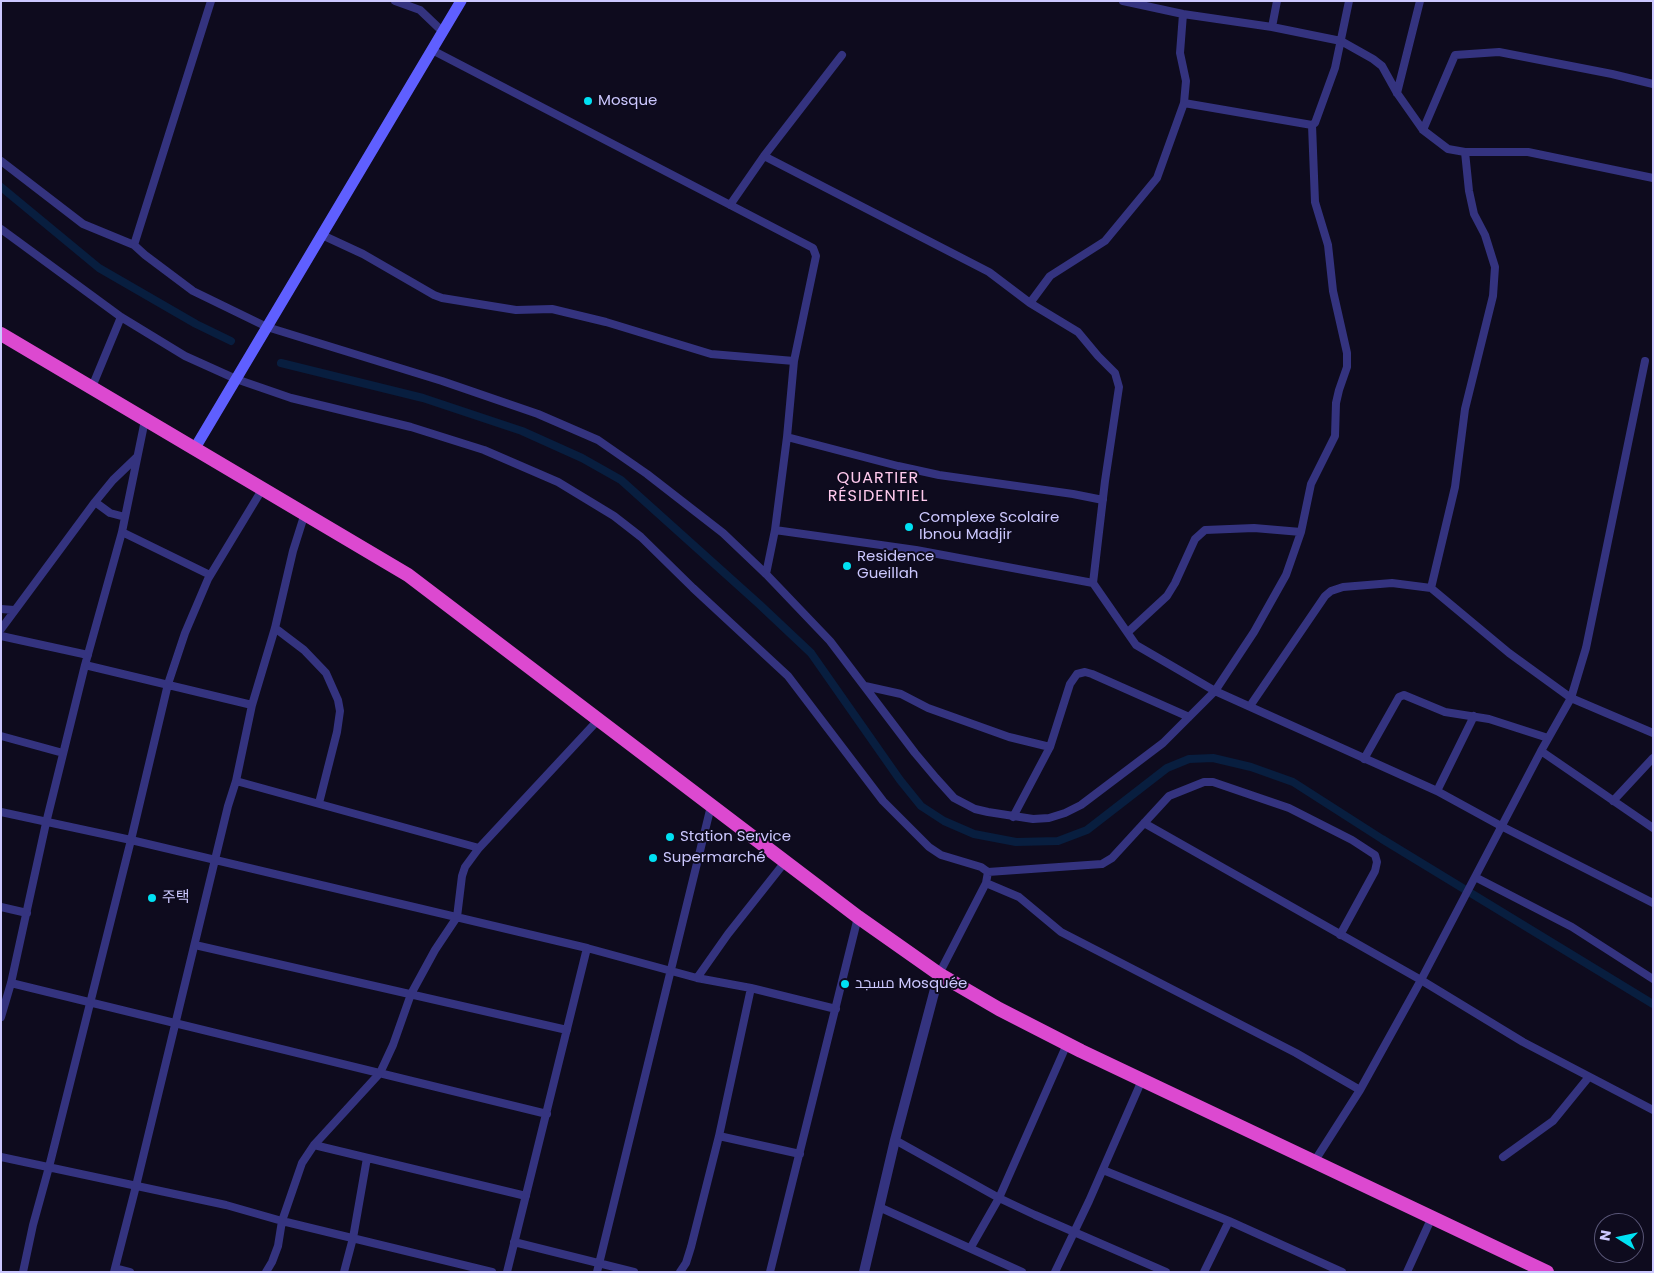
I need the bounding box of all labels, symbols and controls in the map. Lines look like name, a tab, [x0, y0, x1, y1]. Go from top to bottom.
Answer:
place label: Mosque	[598, 92, 657, 110]
marker: Mosque	[582, 95, 594, 107]
district label: QUARTIER RÉSIDENTIEL	[826, 469, 930, 507]
place label: Complexe Scolaire Ibnou Madjir	[919, 509, 1059, 544]
marker: Complexe Scolaire Ibnou Madjir	[903, 521, 915, 533]
place label: Residence Gueillah	[857, 548, 934, 583]
marker: Residence Gueillah	[841, 560, 853, 572]
place label: Station Service	[680, 828, 791, 846]
marker: Station Service	[664, 831, 676, 843]
place label: Supermarché	[663, 849, 766, 867]
marker: Supermarché	[647, 852, 659, 864]
place label: 주택	[162, 889, 190, 907]
marker: 주택	[146, 892, 158, 904]
place label: مسجد Mosquée	[855, 975, 967, 993]
marker: مسجد Mosquée	[839, 978, 851, 990]
north arrow	[1594, 1213, 1644, 1263]
text: N	[1594, 1229, 1616, 1242]

